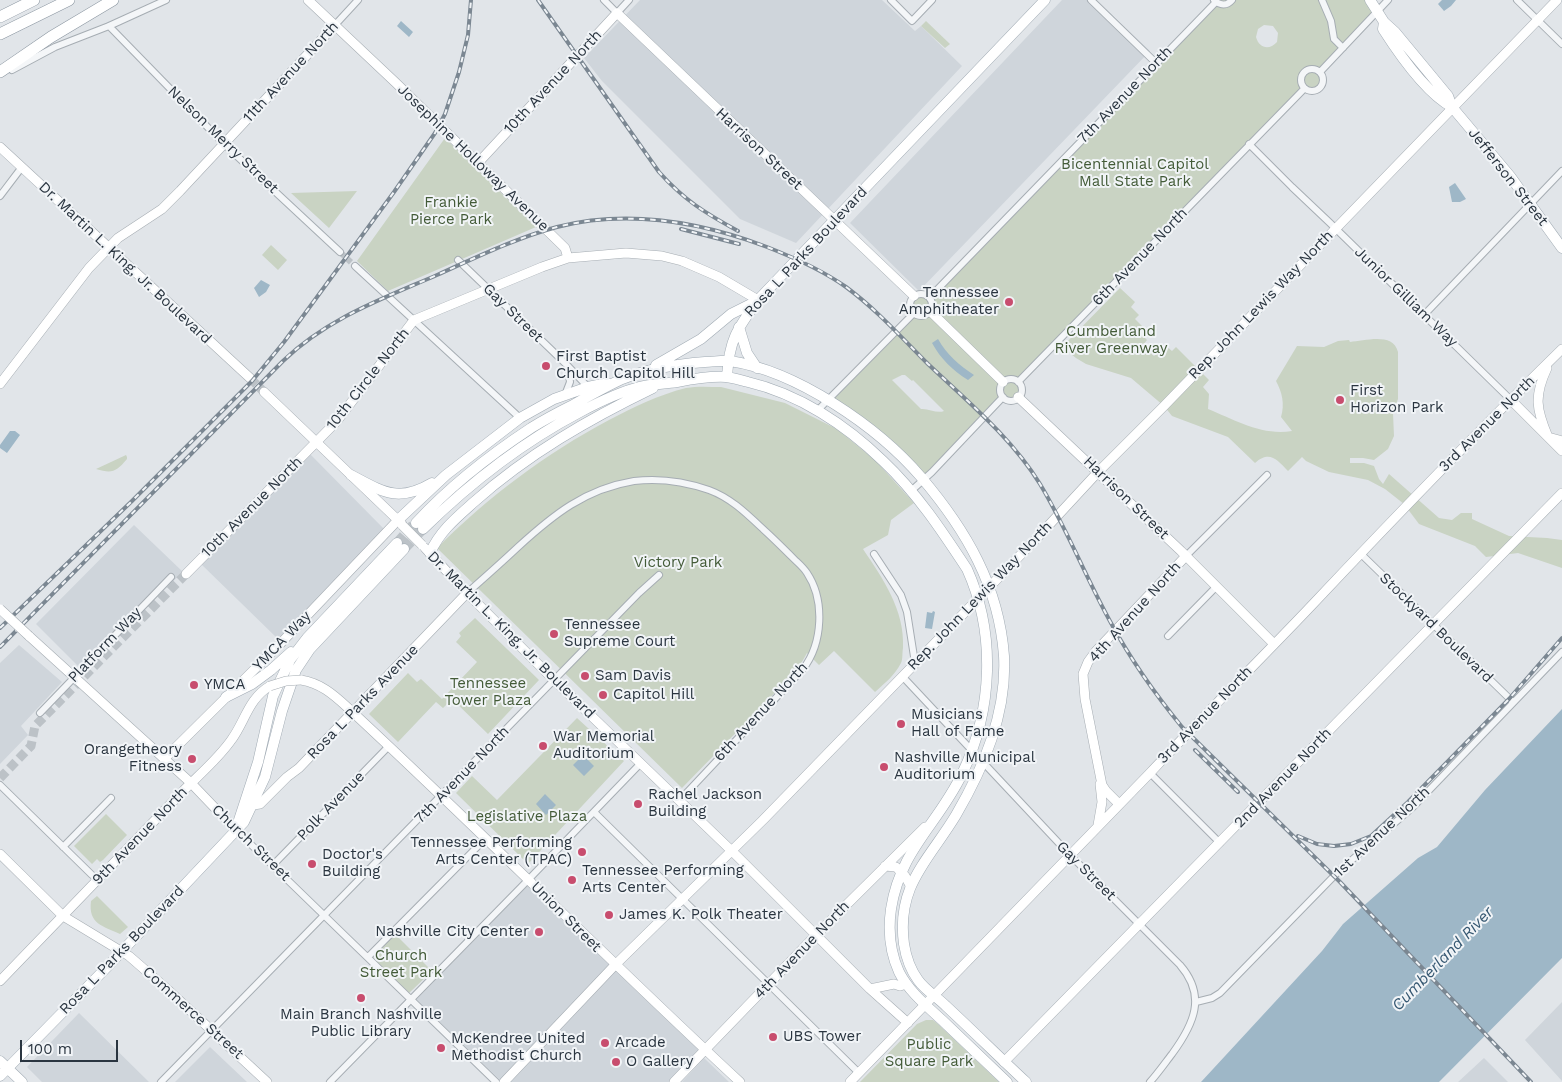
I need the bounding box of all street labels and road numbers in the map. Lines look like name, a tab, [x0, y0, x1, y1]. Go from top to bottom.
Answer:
street label: 11th Avenue North	[240, 18, 342, 126]
street label: 10th Avenue North	[500, 26, 606, 138]
street label: 7th Avenue North	[1074, 43, 1176, 147]
street label: Josephine Holloway Avenue	[393, 81, 553, 235]
street label: Nelson Merry Street	[164, 82, 282, 198]
street label: Harrison Street	[712, 104, 806, 194]
street label: Jefferson Street	[1464, 124, 1552, 230]
street label: Dr. Martin L. King, Jr. Boulevard	[35, 178, 215, 348]
street label: Rosa L Parks Boulevard	[741, 183, 871, 321]
street label: 6th Avenue North	[1089, 204, 1191, 310]
street label: Rep. John Lewis Way North	[1185, 227, 1337, 383]
street label: Junior Gilliam Way	[1351, 243, 1461, 351]
street label: Gay Street	[479, 280, 547, 346]
street label: 10th Circle North	[323, 325, 413, 433]
street label: 3rd Avenue North	[1435, 372, 1539, 476]
street label: 10th Avenue North	[198, 453, 306, 561]
street label: Harrison Street	[1079, 453, 1173, 543]
street label: Rep. John Lewis Way North	[904, 518, 1056, 674]
street label: Dr. Martin L. King, Jr. Boulevard	[423, 547, 599, 723]
street label: 4th Avenue North	[1085, 558, 1185, 666]
street label: Stockyard Boulevard	[1376, 569, 1496, 687]
street label: Platform Way	[65, 604, 145, 686]
street label: YMCA Way	[249, 607, 315, 675]
street label: Rosa L Parks Avenue	[304, 641, 422, 763]
street label: 6th Avenue North	[710, 659, 812, 765]
street label: 3rd Avenue North	[1154, 663, 1256, 767]
street label: 7th Avenue North	[411, 723, 513, 827]
street label: 2nd Avenue North	[1231, 724, 1335, 832]
street label: Polk Avenue	[294, 768, 368, 844]
street label: 9th Avenue North	[89, 783, 191, 889]
street label: 1st Avenue North	[1330, 783, 1434, 881]
street label: Church Street	[208, 801, 294, 885]
street label: Gay Street	[1052, 837, 1120, 905]
street label: Union Street	[527, 878, 605, 956]
street label: Rosa L Parks Boulevard	[56, 882, 188, 1018]
street label: 4th Avenue North	[751, 897, 853, 1003]
street label: Commerce Street	[139, 963, 247, 1063]

